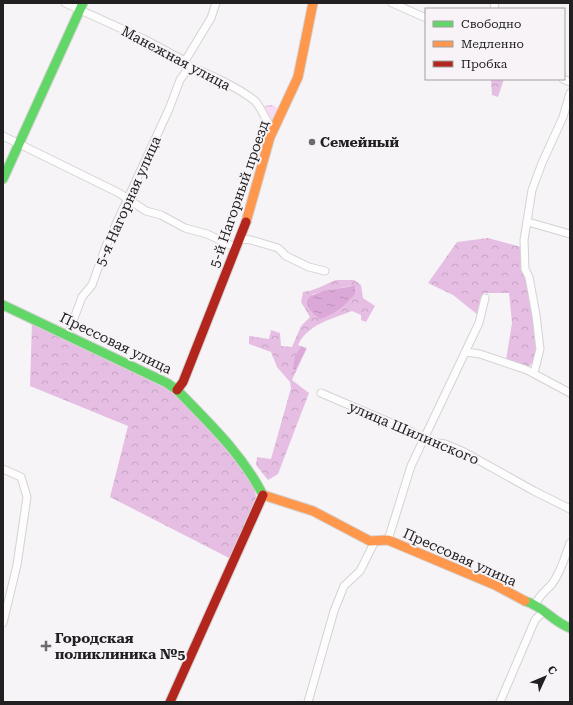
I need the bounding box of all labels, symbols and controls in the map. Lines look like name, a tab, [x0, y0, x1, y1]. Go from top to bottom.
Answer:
legend	[425, 8, 565, 80]
text: Свободно	[461, 17, 521, 31]
street label: Манежная улица	[119, 22, 234, 94]
text: Медленно	[461, 37, 524, 51]
text: Пробка	[461, 57, 508, 71]
street label: 5-й Нагорный проезд	[206, 118, 272, 270]
street label: 5-я Нагорная улица	[92, 133, 164, 268]
place label: Семейный	[320, 134, 399, 150]
marker: Семейный	[307, 137, 317, 147]
street label: Прессовая улица	[57, 309, 175, 377]
street label: улица Шилинского	[347, 398, 481, 468]
street label: Прессовая улица	[401, 525, 520, 589]
place label: Городская поликлиника №5	[55, 630, 185, 662]
marker: Городская поликлиника №5	[40, 640, 52, 652]
north arrow	[525, 657, 565, 697]
text: С	[544, 663, 559, 678]

